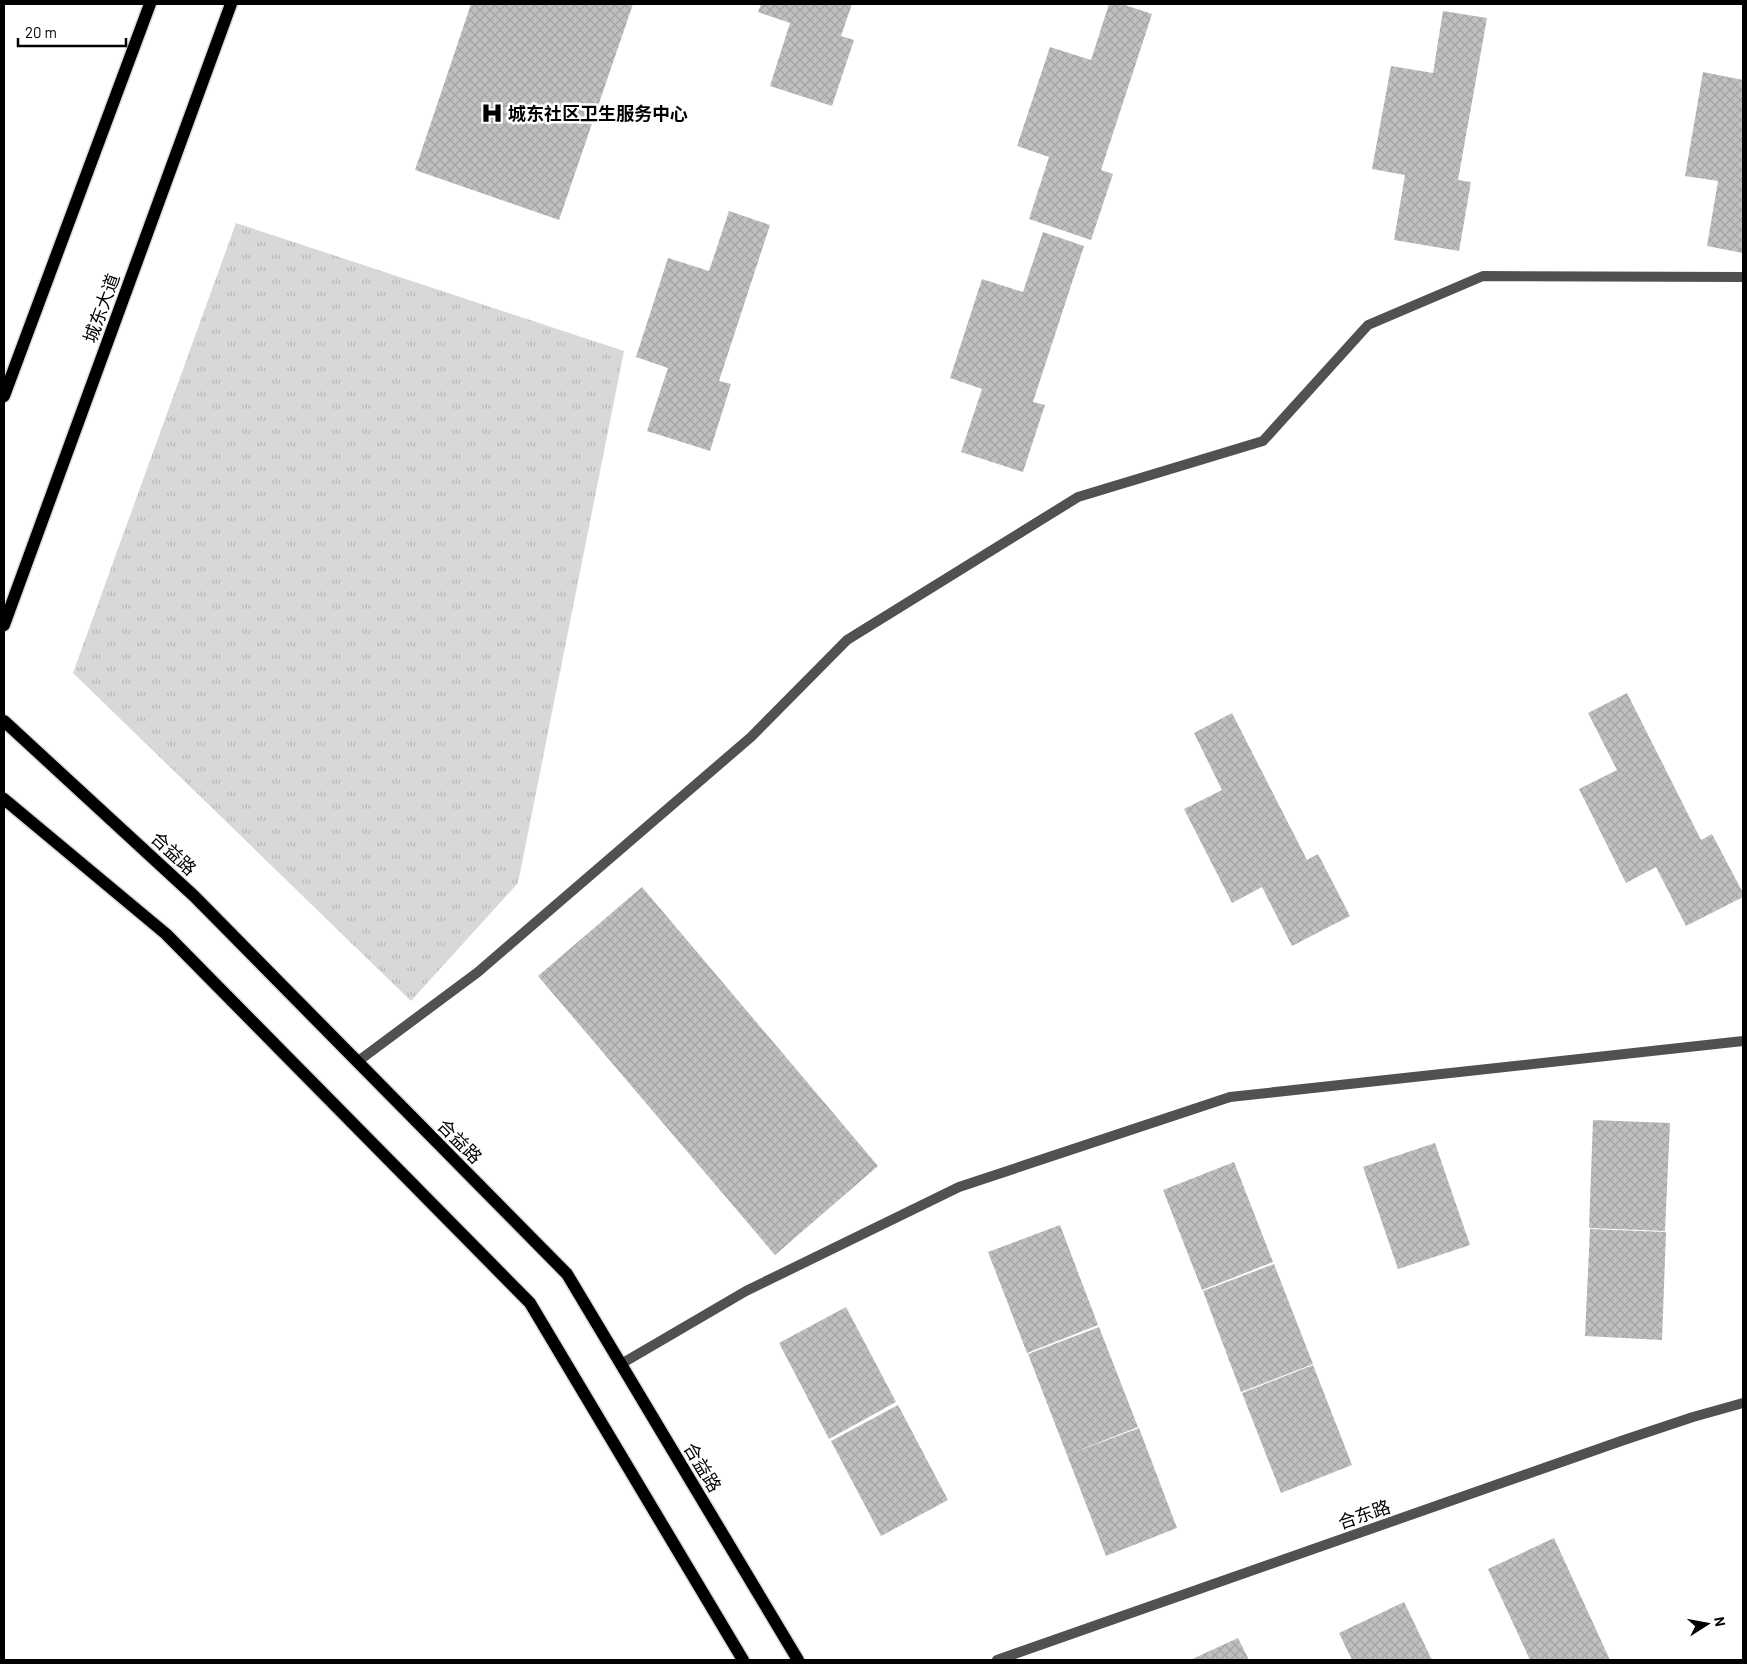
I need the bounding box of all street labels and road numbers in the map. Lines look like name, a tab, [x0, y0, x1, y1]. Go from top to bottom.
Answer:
street label: 城东大道	[78, 270, 124, 346]
street label: 合益路	[147, 827, 201, 879]
street label: 合益路	[433, 1114, 487, 1168]
street label: 合益路	[680, 1438, 726, 1496]
street label: 合东路	[1335, 1495, 1393, 1533]

